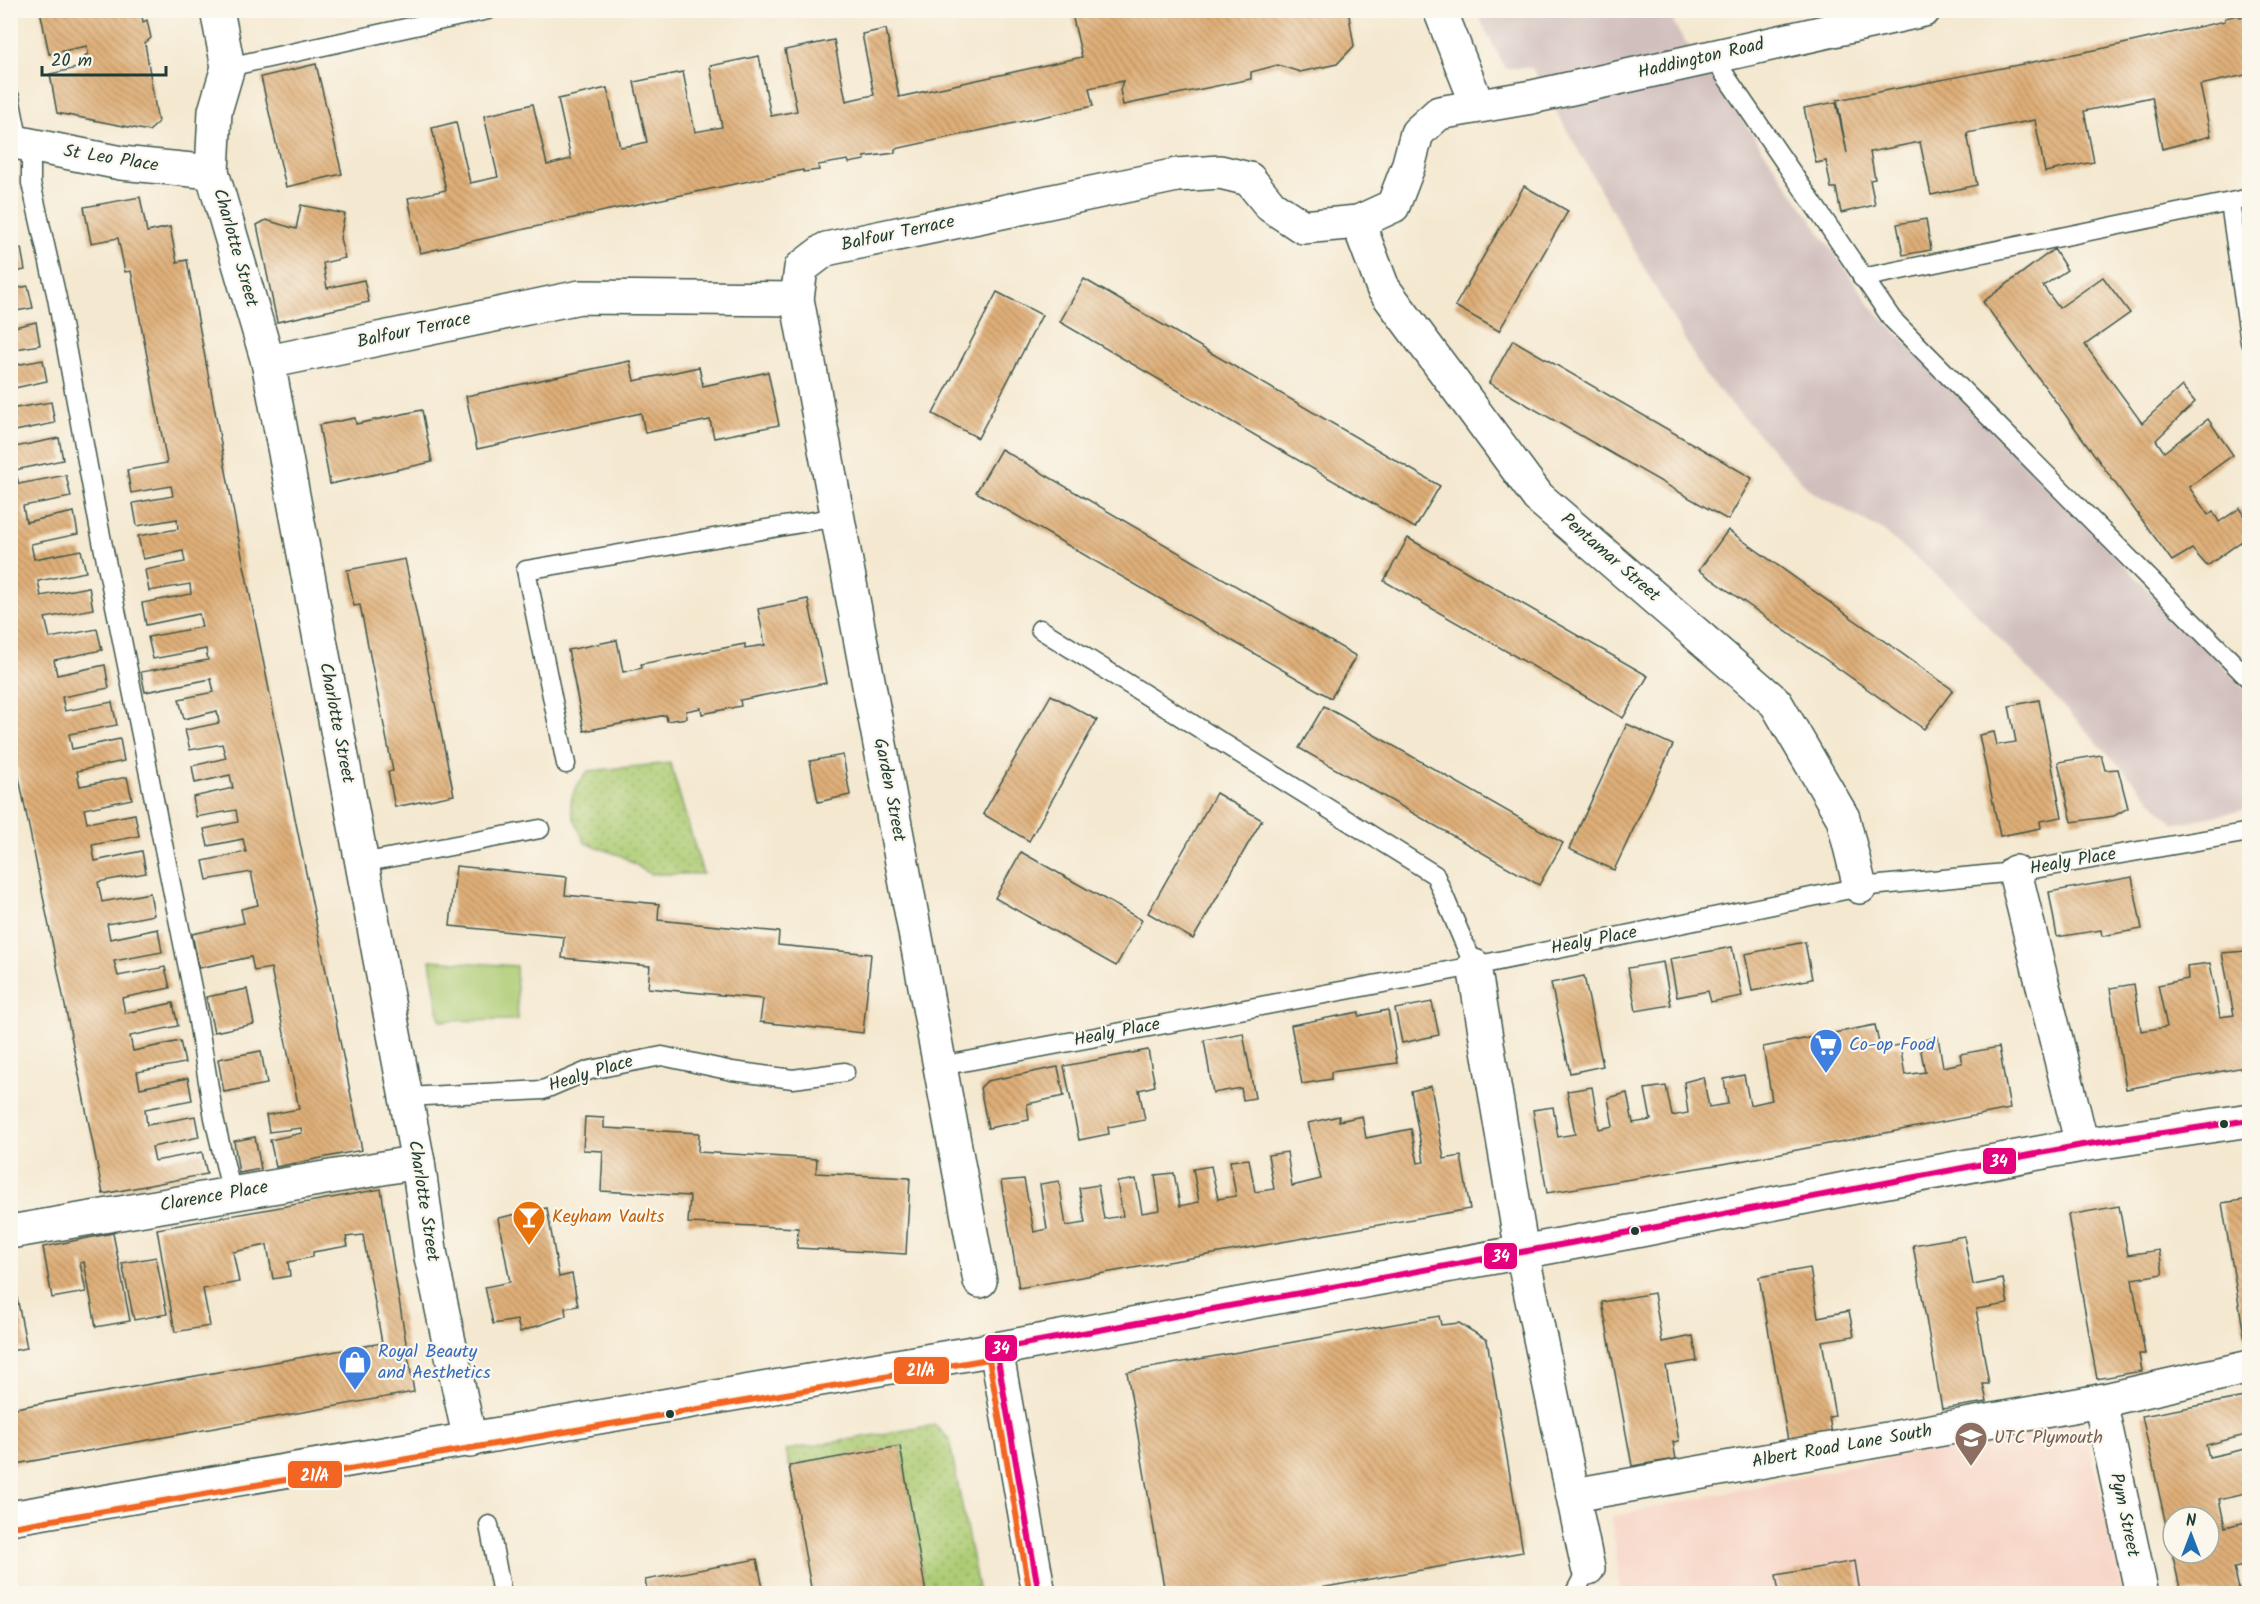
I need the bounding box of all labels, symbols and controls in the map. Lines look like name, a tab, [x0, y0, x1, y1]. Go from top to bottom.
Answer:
street label: Haddington Road	[1635, 30, 1768, 88]
scale bar	[42, 39, 166, 77]
text: 20 m	[51, 47, 92, 76]
street label: St Leo Place	[61, 137, 161, 181]
street label: Charlotte Street	[204, 185, 266, 312]
street label: Balfour Terrace	[839, 208, 957, 260]
street label: Balfour Terrace	[355, 305, 473, 357]
street label: Pentamar Street	[1554, 506, 1667, 610]
street label: Charlotte Street	[310, 660, 362, 787]
street label: Garden Street	[865, 736, 913, 845]
street label: Healy Place	[2027, 840, 2119, 884]
street label: Healy Place	[1548, 918, 1640, 964]
street label: Healy Place	[1071, 1010, 1163, 1056]
supermarket icon: Co-op Food	[1808, 1027, 1844, 1074]
place label: Co-op Food	[1849, 1031, 1936, 1060]
street label: Healy Place	[545, 1047, 637, 1101]
unlabelled marker	[2218, 1118, 2230, 1130]
street label: Charlotte Street	[399, 1138, 447, 1265]
line badge: 34	[1982, 1147, 2017, 1175]
text: 34	[1989, 1150, 2008, 1175]
street label: Clarence Place	[158, 1173, 270, 1221]
bar icon: Keyham Vaults	[511, 1199, 547, 1246]
place label: Keyham Vaults	[552, 1203, 665, 1232]
unlabelled marker	[1629, 1225, 1641, 1237]
line badge: 34	[1483, 1242, 1518, 1270]
text: 34	[1491, 1245, 1510, 1270]
line badge: 34	[984, 1334, 1018, 1362]
text: 34	[991, 1337, 1010, 1362]
place label: Royal Beauty and Aesthetics	[378, 1338, 491, 1388]
shop icon: Royal Beauty and Aesthetics	[337, 1344, 373, 1391]
line badge: 21/A	[893, 1356, 950, 1385]
text: 21/A	[907, 1359, 935, 1384]
unlabelled marker	[664, 1408, 676, 1420]
street label: Albert Road Lane South	[1750, 1417, 1934, 1477]
school or university icon: UTC Plymouth	[1953, 1420, 1989, 1467]
place label: UTC Plymouth	[1994, 1424, 2103, 1453]
line badge: 21/A	[287, 1460, 343, 1489]
text: 21/A	[301, 1464, 329, 1489]
street label: Pym Street	[2101, 1470, 2147, 1561]
north arrow	[2161, 1505, 2221, 1565]
text: N	[2186, 1509, 2196, 1534]

